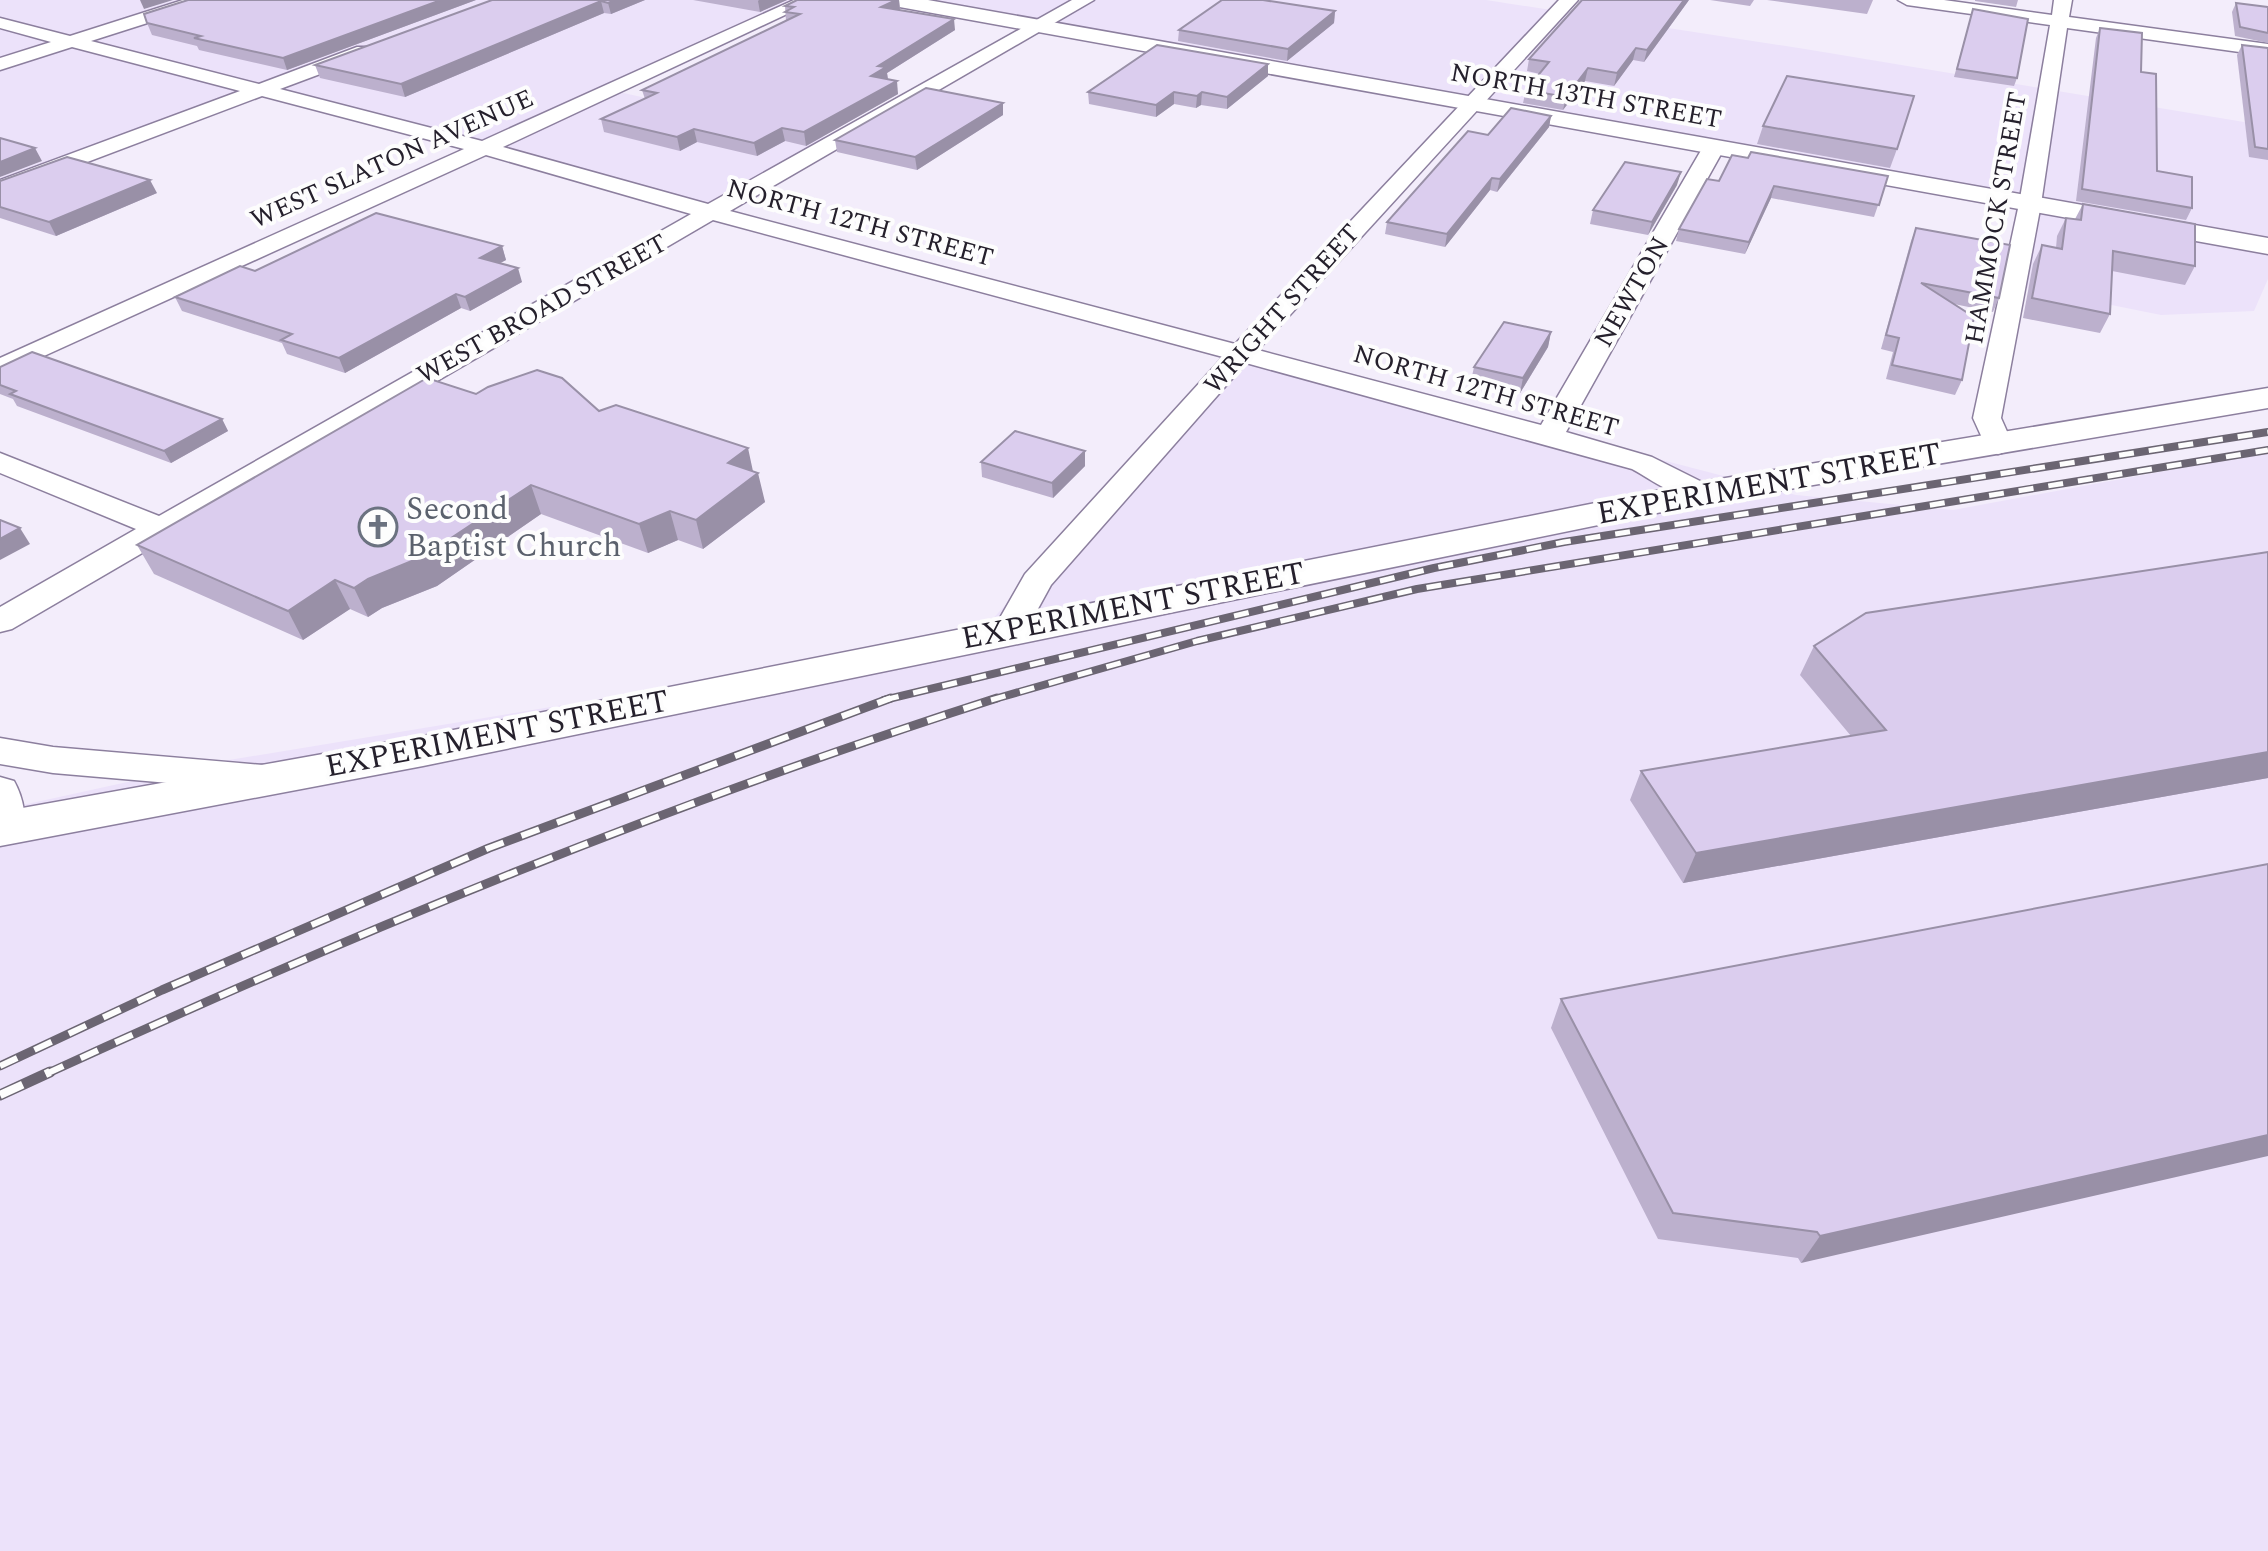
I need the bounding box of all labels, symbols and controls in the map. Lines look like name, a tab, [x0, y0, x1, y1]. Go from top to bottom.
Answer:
street label: NORTH 13TH STREET	[1447, 52, 1725, 140]
street label: WEST SLATON AVENUE	[244, 78, 540, 240]
street label: HAMMOCK STREET	[1954, 89, 2038, 347]
street label: NORTH 12TH STREET	[722, 168, 998, 278]
street label: WRIGHT STREET	[1194, 215, 1370, 403]
street label: WEST BROAD STREET	[409, 223, 675, 395]
street label: NEWTON	[1584, 229, 1680, 355]
street label: NORTH 12TH STREET	[1348, 334, 1624, 448]
street label: EXPERIMENT STREET	[1593, 430, 1945, 538]
place label: Second Baptist Church	[406, 485, 622, 571]
church icon: Second Baptist Church	[357, 506, 399, 548]
street label: EXPERIMENT STREET	[957, 549, 1309, 663]
street label: EXPERIMENT STREET	[321, 677, 673, 791]

